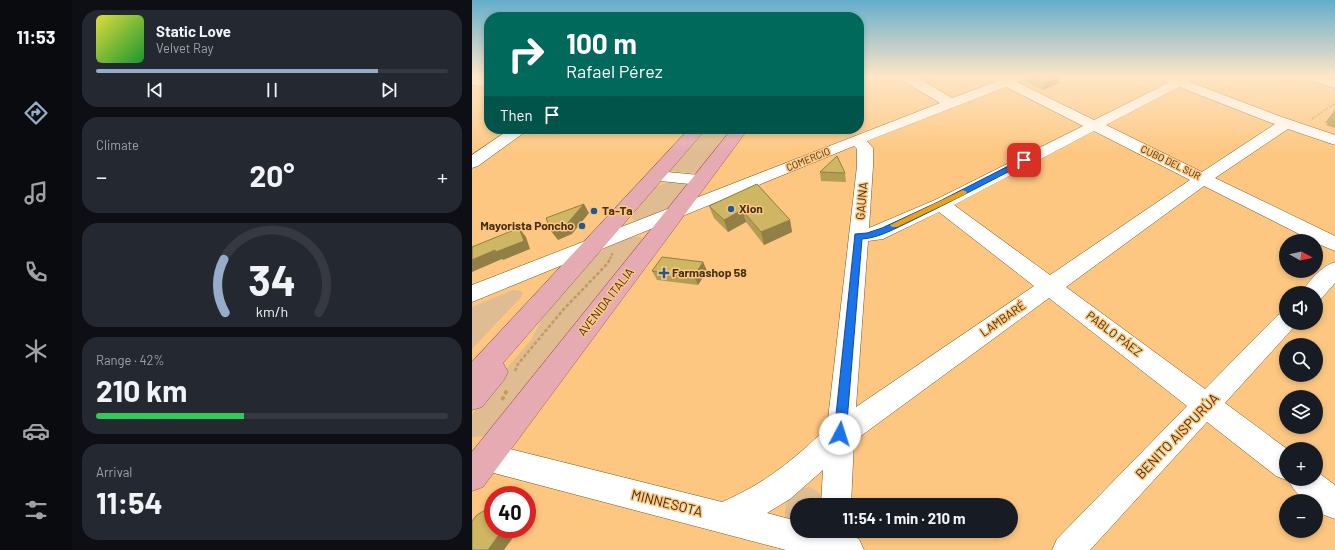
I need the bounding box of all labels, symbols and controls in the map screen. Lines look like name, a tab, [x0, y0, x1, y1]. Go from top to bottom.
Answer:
text: Static Love	[156, 22, 231, 40]
text: 11:53	[17, 26, 55, 48]
text: 100 m	[566, 26, 637, 60]
icon: right	[500, 28, 552, 80]
text: Velvet Ray	[156, 40, 214, 56]
text: Rafael Pérez	[566, 60, 663, 82]
icon: previous	[144, 79, 166, 101]
icon: pause	[261, 79, 283, 101]
icon: next	[378, 79, 400, 101]
icon: directions	[22, 99, 50, 127]
icon: arrive	[541, 104, 563, 126]
text: Then	[500, 106, 533, 124]
text: Climate	[96, 137, 139, 153]
street label: CUBO DEL SUR	[1139, 142, 1203, 182]
pin	[1007, 143, 1041, 177]
street label: COMERCIO	[784, 145, 832, 173]
icon: arrive	[1013, 149, 1035, 171]
text: 20°	[249, 157, 295, 193]
text: −	[96, 163, 107, 189]
text: +	[437, 163, 448, 189]
icon: music	[22, 179, 50, 207]
street label: GAUNA	[852, 182, 870, 220]
place label: Xion	[739, 201, 763, 215]
place label: Ta-Ta	[602, 203, 633, 217]
marker: Xion	[726, 204, 736, 214]
marker: Ta-Ta	[589, 206, 599, 216]
place label: Mayorista Poncho	[480, 218, 574, 232]
marker: Mayorista Poncho	[577, 221, 587, 231]
north arrow	[1279, 234, 1323, 278]
map controls	[1279, 234, 1323, 538]
text: 34	[248, 254, 296, 304]
icon: phone	[22, 258, 50, 286]
street label: AVENIDA ITALIA	[574, 265, 636, 338]
place label: Farmashop 58	[672, 265, 747, 279]
marker: Farmashop 58	[659, 268, 669, 278]
button: sound	[1279, 286, 1323, 330]
street label: LAMBARÉ	[977, 297, 1028, 339]
text: km/h	[256, 303, 288, 320]
street label: PABLO PÁEZ	[1084, 308, 1145, 359]
icon: climate	[22, 337, 50, 365]
button: search	[1279, 338, 1323, 382]
text: Range · 42%	[96, 352, 165, 368]
text: 210 km	[96, 372, 187, 408]
street label: BENITO AISPURÚA	[1131, 389, 1222, 482]
button: layers	[1279, 390, 1323, 434]
position arrow	[819, 413, 861, 455]
icon: car	[22, 417, 50, 445]
button: +	[1279, 442, 1323, 486]
text: Arrival	[96, 464, 132, 480]
text: 11:54	[96, 484, 163, 520]
street label: MINNESOTA	[630, 485, 705, 520]
speed limit sign: 40	[484, 486, 536, 538]
button: −	[1279, 494, 1323, 538]
icon: filters	[22, 496, 50, 524]
text: 11:54 · 1 min · 210 m	[843, 509, 965, 527]

